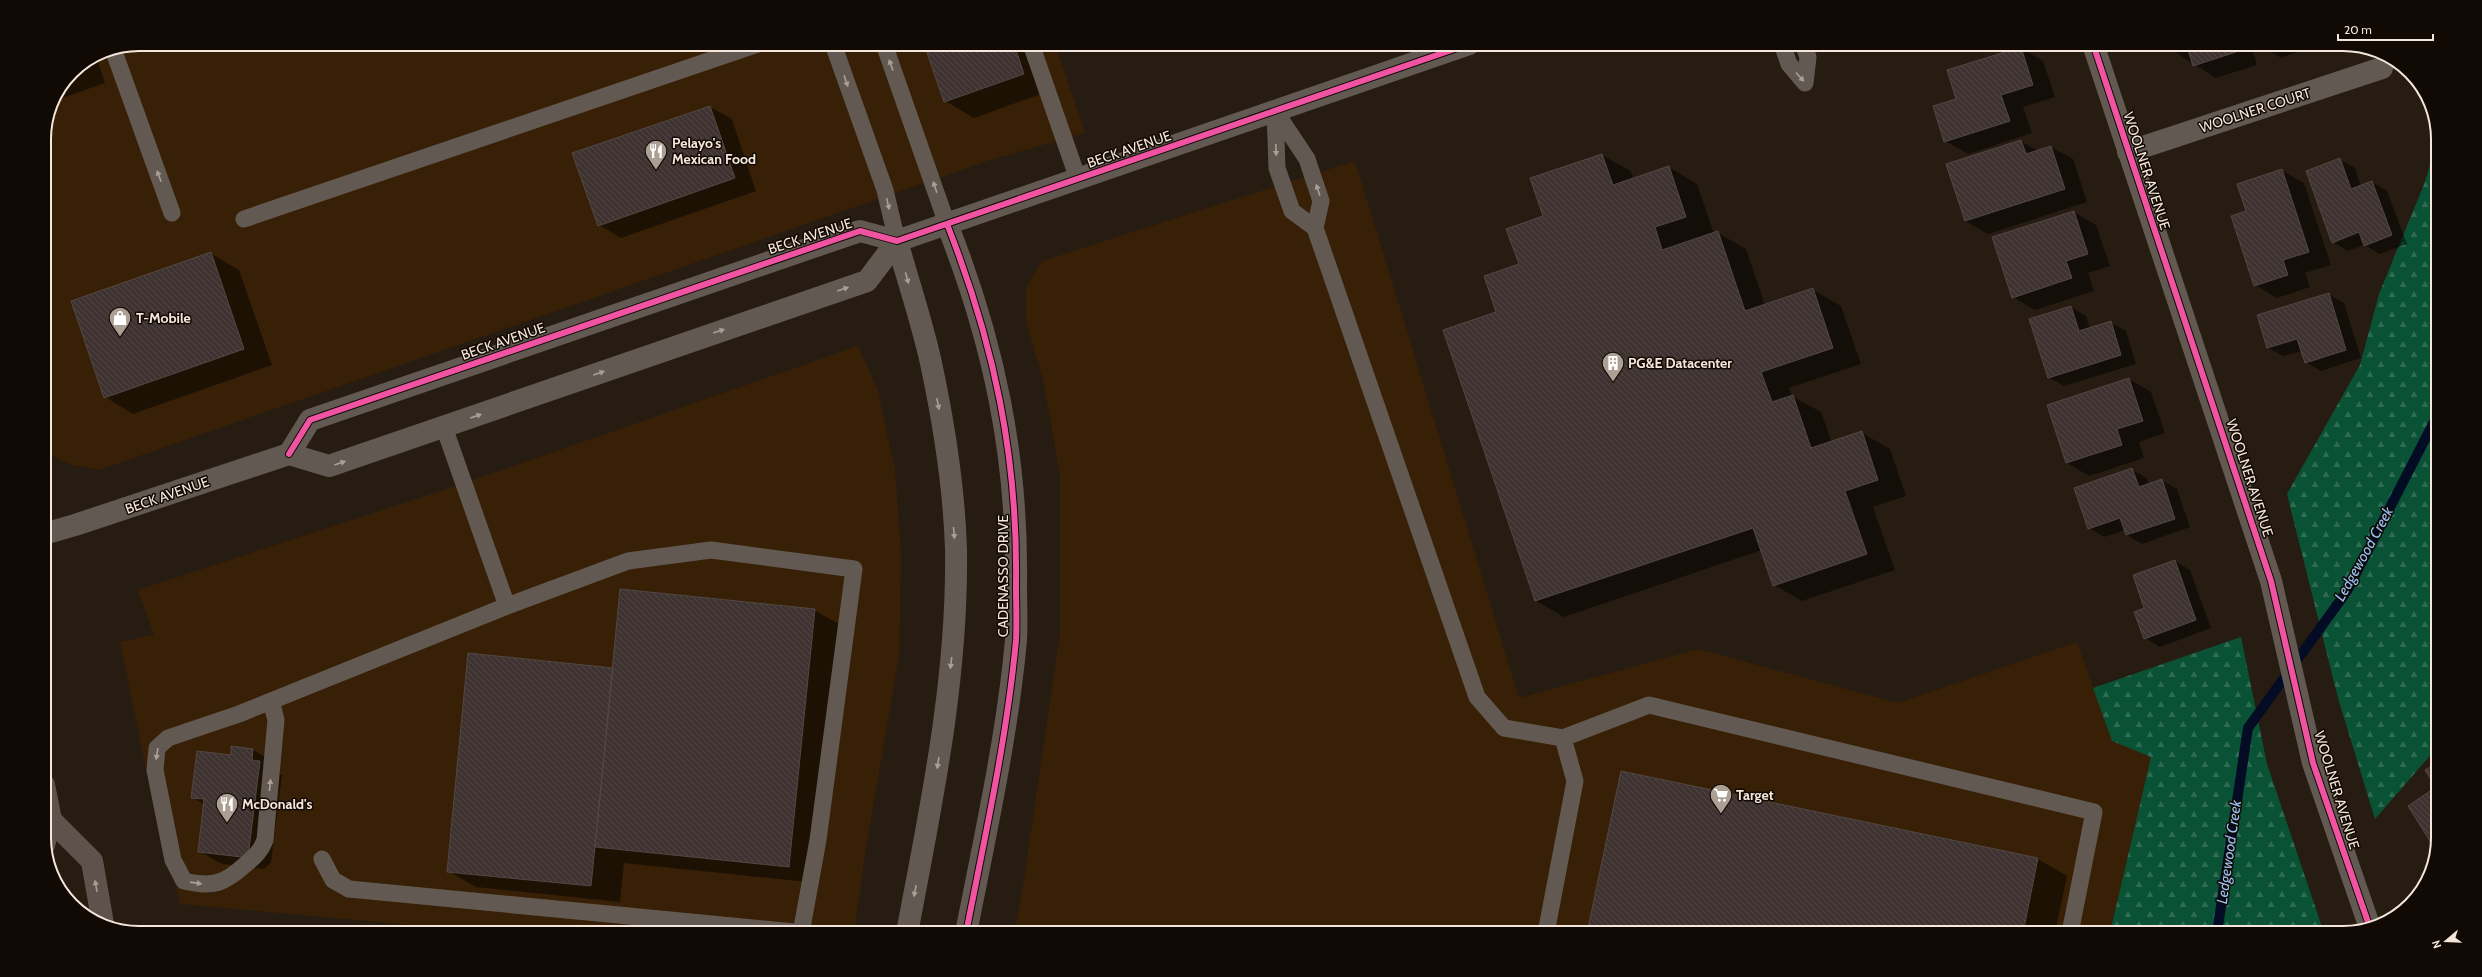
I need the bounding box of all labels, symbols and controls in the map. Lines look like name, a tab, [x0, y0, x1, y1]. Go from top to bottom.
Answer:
scale bar	[2338, 16, 2433, 42]
text: 20 m	[2344, 22, 2372, 37]
one-way arrow	[888, 58, 894, 70]
one-way arrow	[1796, 72, 1805, 83]
one-way arrow	[844, 75, 850, 87]
street label: WOOLNER COURT	[2197, 83, 2313, 136]
street label: WOOLNER AVENUE	[2119, 110, 2175, 232]
street label: BECK AVENUE	[1085, 126, 1174, 172]
place label: Pelayo's Mexican Food	[672, 134, 756, 168]
restaurant icon: Pelayo's Mexican Food	[643, 138, 669, 171]
one-way arrow	[1273, 144, 1280, 156]
one-way arrow	[155, 170, 161, 182]
one-way arrow	[932, 181, 938, 193]
one-way arrow	[1314, 183, 1320, 195]
one-way arrow	[885, 198, 891, 210]
street label: BECK AVENUE	[766, 214, 855, 258]
one-way arrow	[904, 273, 910, 285]
one-way arrow	[837, 286, 849, 292]
shop icon: T-Mobile	[107, 305, 133, 338]
place label: T-Mobile	[136, 309, 191, 327]
street label: BECK AVENUE	[459, 318, 548, 364]
one-way arrow	[714, 328, 726, 334]
building icon: PG&E Datacenter	[1600, 350, 1626, 383]
place label: PG&E Datacenter	[1628, 354, 1732, 372]
one-way arrow	[593, 369, 605, 375]
one-way arrow	[936, 398, 942, 411]
one-way arrow	[470, 413, 482, 419]
street label: WOOLNER AVENUE	[2222, 417, 2278, 539]
one-way arrow	[334, 459, 346, 465]
street label: BECK AVENUE	[123, 472, 212, 518]
water label: Ledgewood Creek	[2331, 503, 2397, 604]
street label: CADENASSO DRIVE	[994, 515, 1012, 637]
one-way arrow	[951, 527, 958, 539]
one-way arrow	[948, 657, 955, 669]
street label: WOOLNER AVENUE	[2310, 729, 2364, 852]
one-way arrow	[154, 748, 160, 760]
one-way arrow	[935, 757, 941, 770]
one-way arrow	[267, 779, 274, 791]
supermarket icon: Target	[1708, 782, 1734, 815]
place label: Target	[1736, 786, 1774, 804]
restaurant icon: McDonald's	[214, 791, 240, 824]
place label: McDonald's	[242, 795, 312, 813]
water label: Ledgewood Creek	[2213, 798, 2245, 905]
one-way arrow	[93, 880, 99, 892]
one-way arrow	[190, 880, 202, 886]
one-way arrow	[911, 885, 917, 897]
north arrow	[2426, 921, 2466, 961]
text: N	[2429, 938, 2444, 950]

